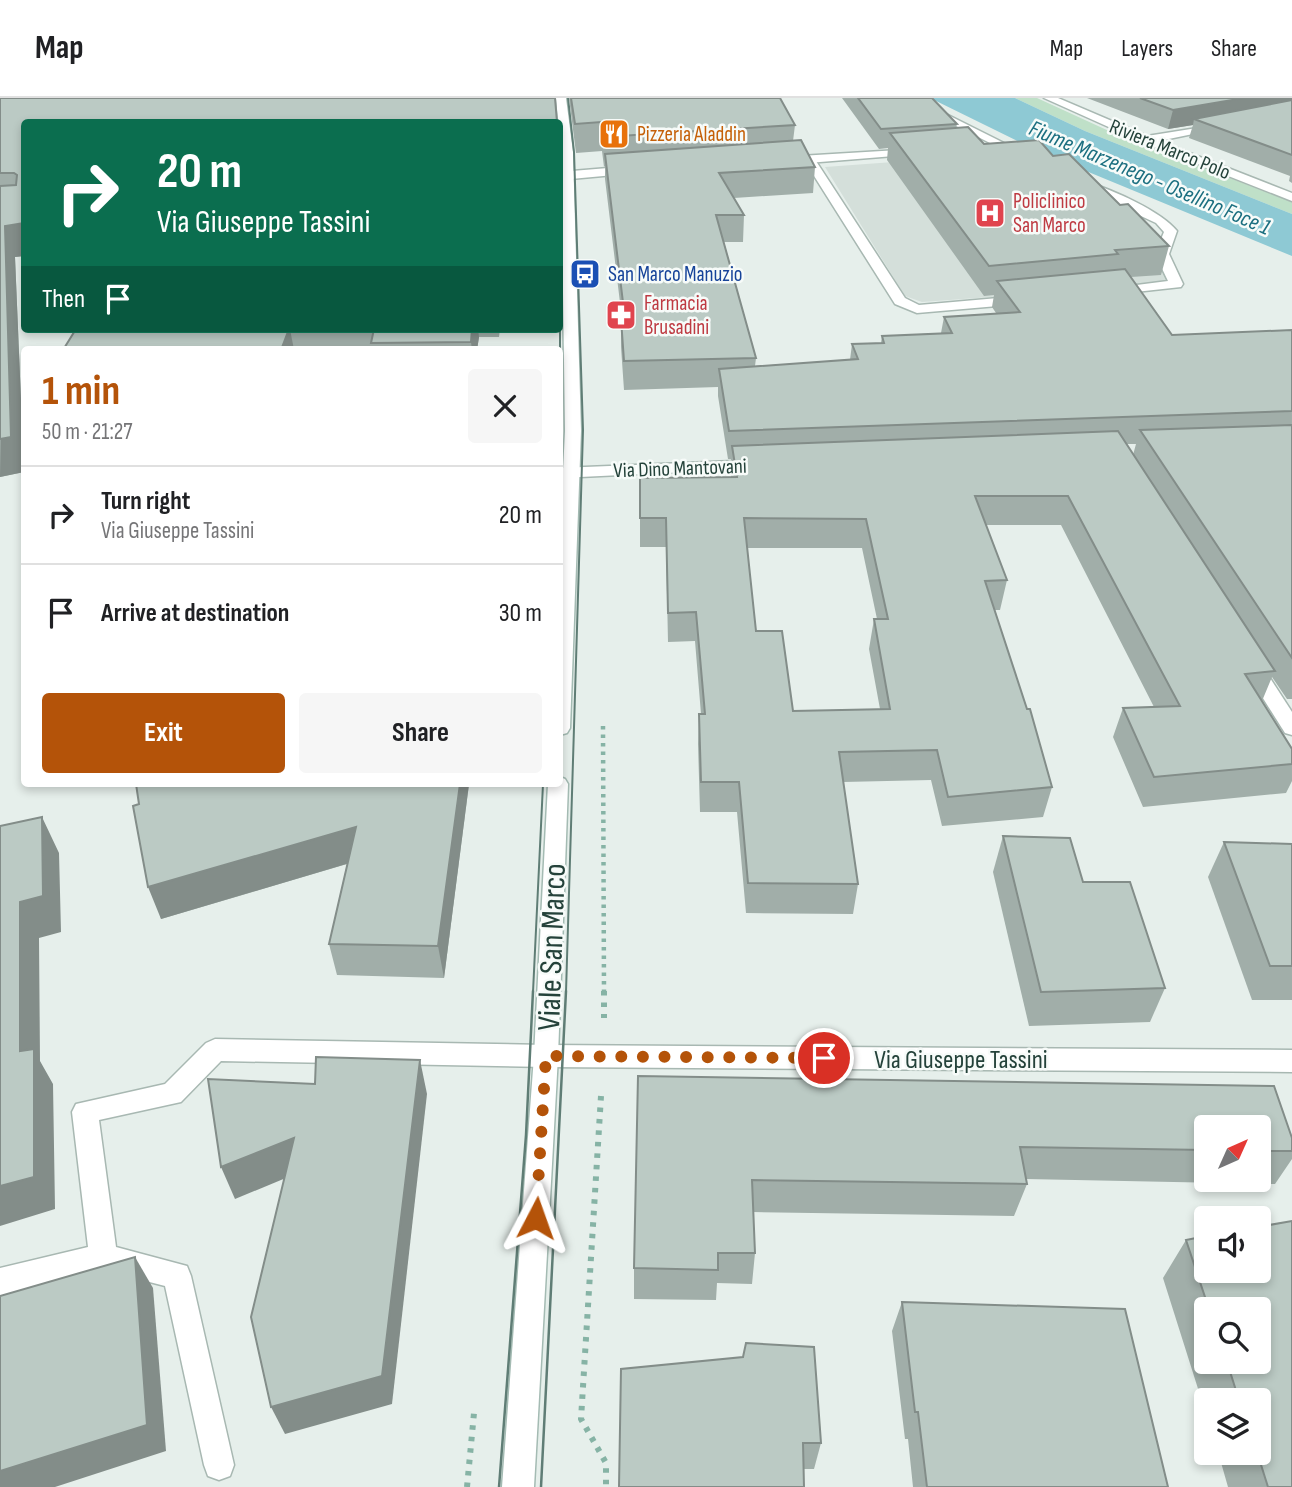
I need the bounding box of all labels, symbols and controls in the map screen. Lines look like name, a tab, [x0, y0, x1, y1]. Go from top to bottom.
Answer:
text: Map	[35, 28, 84, 68]
text: Map	[1050, 34, 1083, 63]
text: Layers	[1121, 34, 1173, 63]
text: Share	[1211, 34, 1257, 63]
water label: Fiume Marzenego - Osellino Foce 1	[1025, 114, 1274, 241]
street label: Riviera Marco Polo	[1106, 114, 1234, 185]
restaurant icon: Pizzeria Aladdin	[597, 117, 631, 151]
place label: Pizzeria Aladdin	[637, 122, 746, 147]
text: 20 m	[157, 143, 242, 202]
icon: right	[42, 147, 133, 238]
place label: Policlinico San Marco	[1013, 189, 1086, 238]
hospital icon: Policlinico San Marco	[973, 196, 1007, 230]
text: Via Giuseppe Tassini	[157, 203, 370, 242]
bus stop icon: San Marco Manuzio	[568, 257, 602, 291]
place label: San Marco Manuzio	[608, 262, 743, 287]
icon: arrive	[99, 280, 137, 318]
text: Then	[42, 284, 85, 315]
place label: Farmacia Brusadini	[644, 291, 709, 340]
pharmacy icon: Farmacia Brusadini	[604, 298, 638, 332]
text: 1 min	[42, 366, 120, 417]
button: close	[468, 369, 542, 443]
text: 50 m · 21:27	[42, 418, 132, 446]
street label: Via Dino Mantovani	[613, 454, 747, 483]
text: Turn right	[101, 486, 190, 517]
icon: right	[42, 496, 80, 534]
text: 20 m	[499, 500, 542, 531]
text: Via Giuseppe Tassini	[101, 517, 254, 545]
icon: arrive	[42, 594, 80, 632]
text: Arrive at destination	[101, 598, 289, 629]
text: 30 m	[499, 598, 542, 629]
button: Exit	[42, 693, 285, 773]
button: Share	[299, 693, 542, 773]
street label: Viale San Marco	[530, 863, 575, 1031]
pin	[794, 1028, 854, 1088]
icon: arrive	[805, 1039, 843, 1077]
street label: Via Giuseppe Tassini	[874, 1045, 1048, 1076]
north arrow	[1194, 1115, 1270, 1192]
map controls	[1194, 1115, 1271, 1465]
position arrow	[499, 1181, 573, 1255]
button: sound	[1194, 1206, 1271, 1283]
button: search	[1194, 1297, 1271, 1374]
button: layers	[1194, 1388, 1271, 1465]

